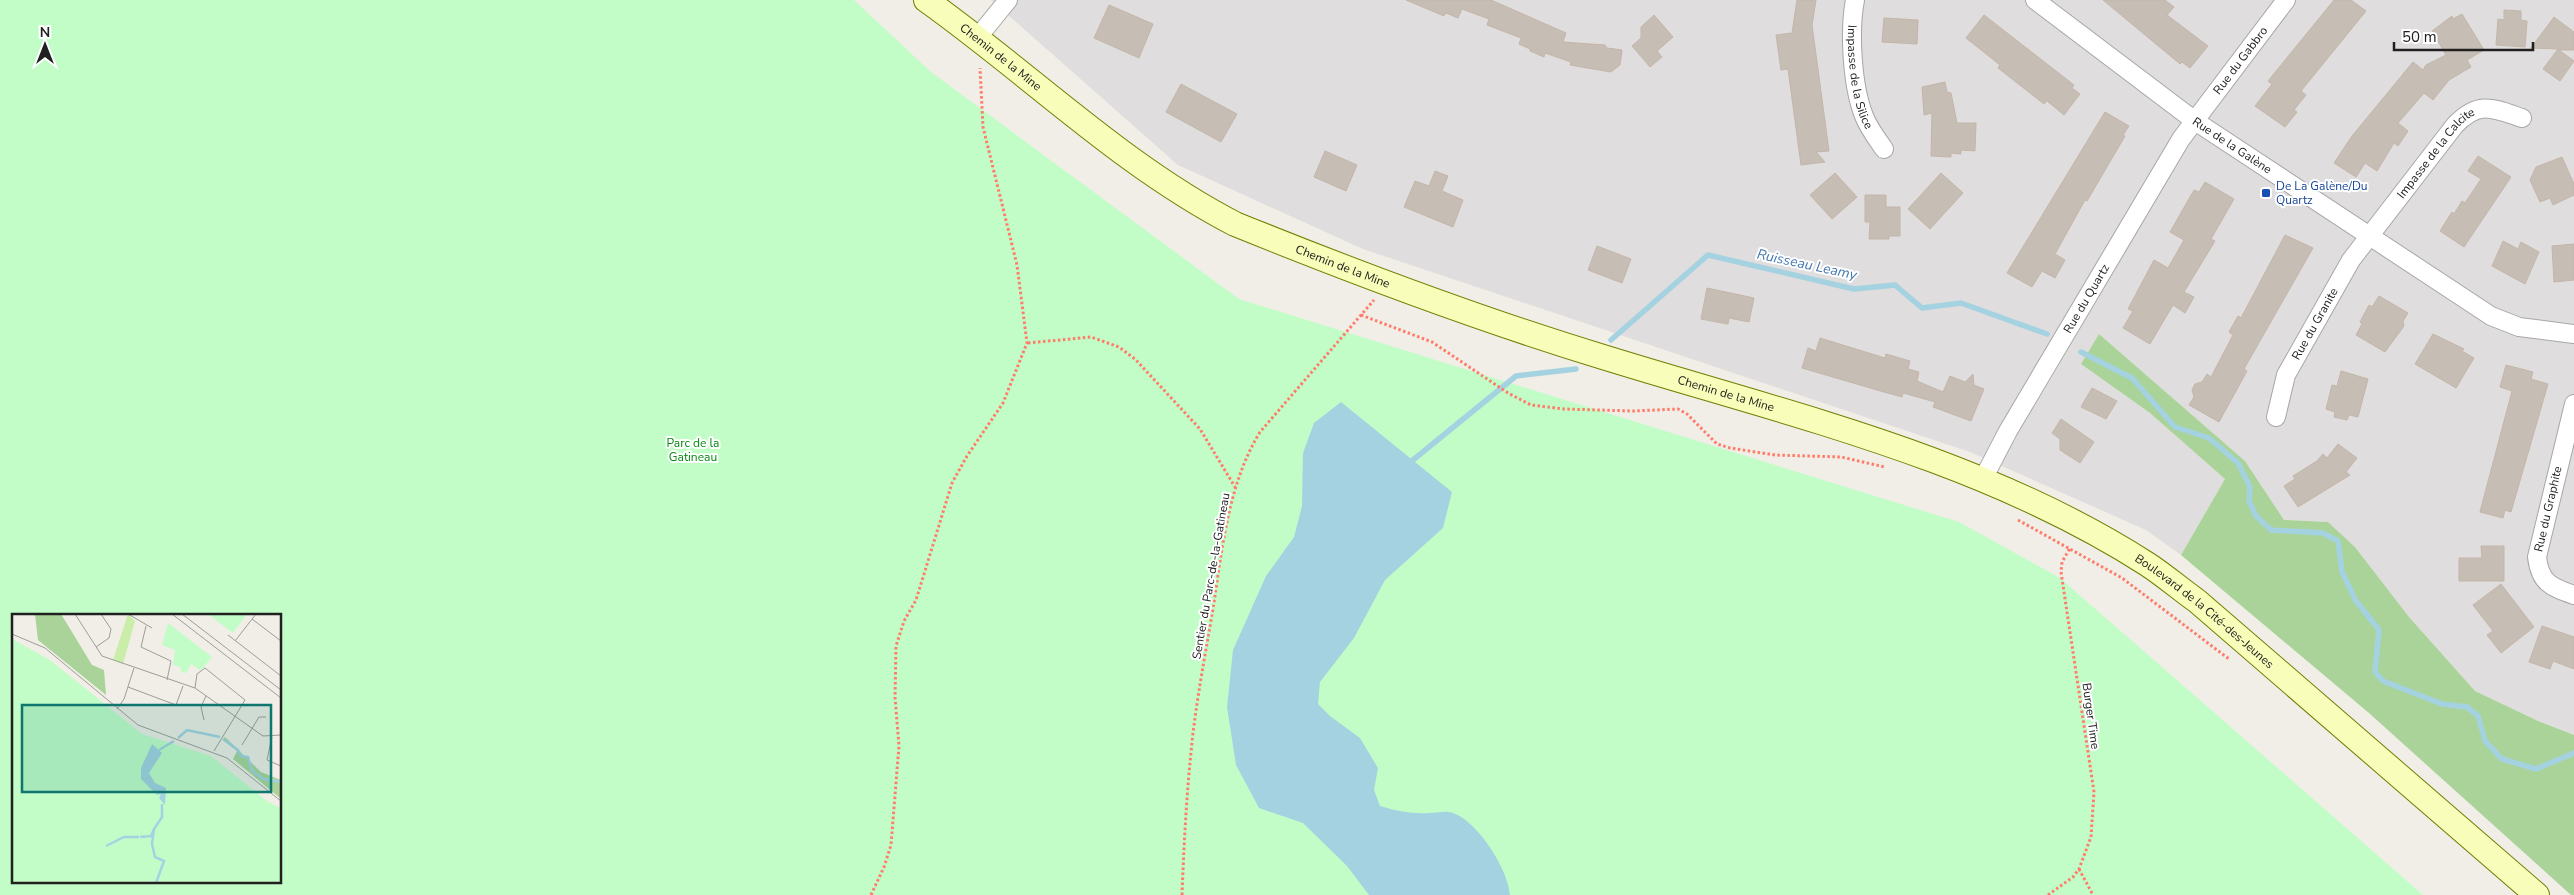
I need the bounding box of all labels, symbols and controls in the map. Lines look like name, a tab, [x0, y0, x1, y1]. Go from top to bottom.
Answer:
north arrow	[20, 20, 70, 70]
street label: Chemin de la Mine	[957, 20, 1045, 94]
scale bar	[2394, 20, 2533, 52]
text: N	[40, 23, 50, 42]
street label: Rue du Gabbro	[2210, 23, 2271, 98]
street label: Impasse de la Silice	[1844, 25, 1877, 132]
text: 50 m	[2402, 27, 2437, 47]
street label: Impasse de la Calcite	[2393, 104, 2477, 202]
street label: Rue de la Galène	[2189, 113, 2275, 177]
place label: De La Galène/Du Quartz	[2276, 178, 2368, 208]
marker: De La Galène/Du Quartz	[2260, 187, 2272, 199]
street label: Chemin de la Mine	[1293, 241, 1392, 292]
water label: Ruisseau Leamy	[1755, 245, 1859, 285]
street label: Rue du Quartz	[2060, 261, 2113, 336]
street label: Rue du Granite	[2288, 285, 2342, 363]
street label: Chemin de la Mine	[1676, 372, 1776, 416]
park label: Parc de la Gatineau	[667, 435, 719, 465]
street label: Rue du Graphite	[2530, 465, 2566, 553]
street label: Sentier du Parc-de-la-Gatineau	[1188, 492, 1234, 660]
street label: Boulevard de la Cité-des-Jeunes	[2132, 550, 2277, 672]
inset map	[12, 614, 281, 882]
street label: Burger Time	[2078, 682, 2104, 750]

